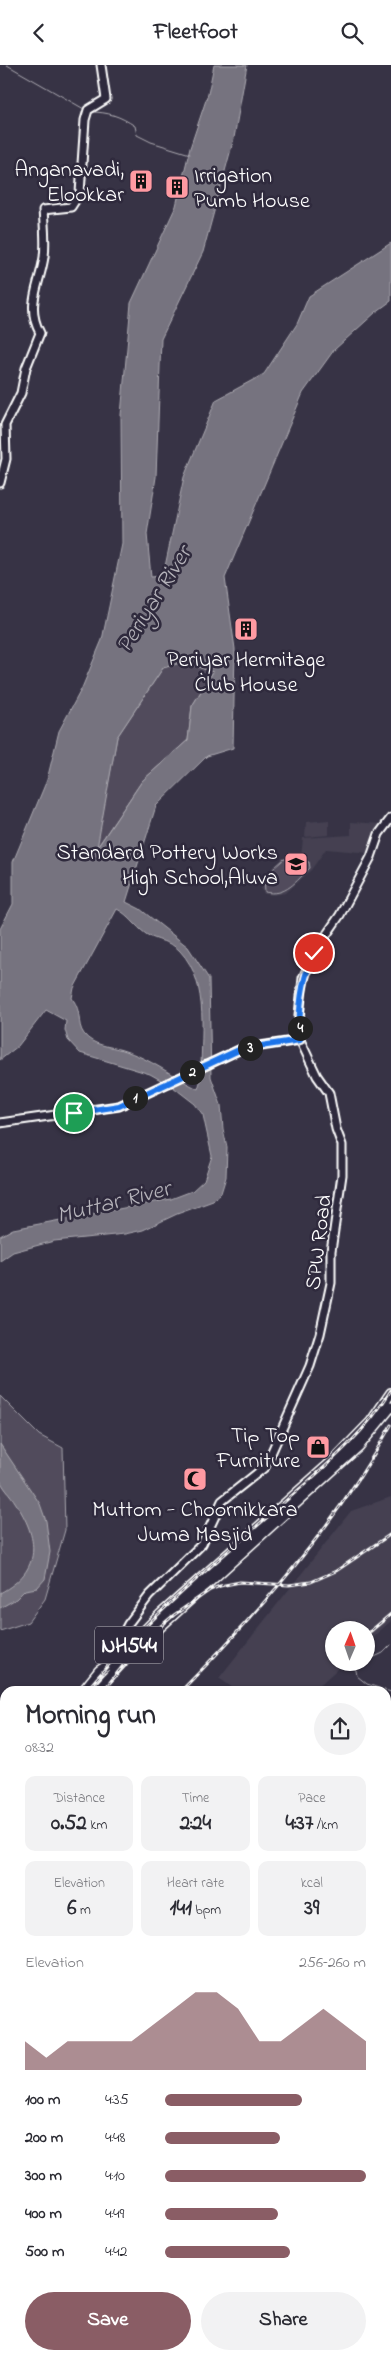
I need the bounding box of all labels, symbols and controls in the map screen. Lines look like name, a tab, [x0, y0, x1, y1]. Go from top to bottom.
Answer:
text: Fleetfoot	[153, 17, 238, 49]
icon: back	[25, 19, 53, 47]
icon: search	[338, 19, 366, 47]
place label: Anganavadi, Elookkar	[15, 155, 124, 212]
place label: Irrigation Pumb House	[194, 161, 310, 218]
building icon: Anganavadi, Elookkar	[128, 168, 154, 194]
building icon: Irrigation Pumb House	[164, 174, 190, 200]
water label: Periyar River	[108, 538, 203, 661]
building icon: Periyar Hermitage Club House	[233, 616, 259, 642]
place label: Periyar Hermitage Club House	[167, 645, 325, 702]
place label: Standard Pottery Works High School,Aluva	[57, 838, 278, 896]
school or university icon: Standard Pottery Works High School,Aluva	[283, 851, 309, 877]
pin	[293, 932, 335, 974]
icon: check	[300, 939, 328, 967]
pin: 4	[288, 1015, 312, 1041]
text: 4	[298, 1018, 303, 1039]
pin: 3	[238, 1035, 262, 1061]
text: 3	[248, 1038, 253, 1059]
pin: 2	[180, 1059, 204, 1085]
text: 2	[189, 1062, 196, 1083]
pin: 1	[122, 1085, 148, 1111]
text: 1	[133, 1088, 138, 1109]
pin	[53, 1092, 95, 1134]
icon: arrive	[60, 1099, 88, 1127]
water label: Muttar River	[53, 1172, 177, 1235]
street label: SPW Road	[298, 1193, 342, 1292]
place label: Tip Top Furniture	[216, 1421, 300, 1478]
shop icon: Tip Top Furniture	[305, 1434, 331, 1460]
mosque icon: Muttom - Choornikkara Juma Masjid	[182, 1466, 208, 1492]
place label: Muttom - Choornikkara Juma Masjid	[92, 1495, 298, 1552]
north arrow	[325, 1621, 375, 1671]
map controls	[325, 1621, 375, 1671]
road number: NH544	[95, 1627, 163, 1663]
text: Morning run	[25, 1696, 156, 1737]
button: share	[314, 1703, 366, 1755]
text: 08:32	[25, 1736, 54, 1760]
text: Distance	[53, 1788, 105, 1809]
text: Time	[182, 1788, 209, 1809]
text: Pace	[298, 1788, 325, 1809]
text: 0.52	[51, 1809, 87, 1839]
text: 2:24	[180, 1809, 211, 1839]
text: 4:37	[286, 1809, 313, 1839]
text: km	[87, 1815, 107, 1836]
text: /km	[313, 1815, 338, 1836]
text: Elevation	[53, 1873, 105, 1894]
text: Heart rate	[167, 1873, 224, 1894]
text: kcal	[301, 1873, 323, 1894]
text: 6	[67, 1894, 77, 1924]
text: 141	[170, 1894, 192, 1924]
text: 39	[304, 1894, 319, 1924]
text: m	[77, 1900, 91, 1921]
text: bpm	[192, 1900, 221, 1921]
text: Elevation	[25, 1951, 84, 1975]
text: 256–260 m	[299, 1951, 366, 1975]
text: 100 m	[25, 2088, 60, 2112]
text: 4:35	[105, 2088, 129, 2112]
text: 200 m	[25, 2126, 63, 2150]
text: 4:48	[105, 2126, 126, 2150]
text: 300 m	[25, 2164, 62, 2188]
text: 4:10	[105, 2164, 125, 2188]
text: 400 m	[25, 2202, 62, 2226]
text: 4:49	[105, 2202, 124, 2226]
text: 500 m	[25, 2240, 64, 2264]
text: 4:42	[105, 2240, 128, 2264]
button: Save	[25, 2292, 191, 2350]
button: Share	[201, 2292, 366, 2350]

